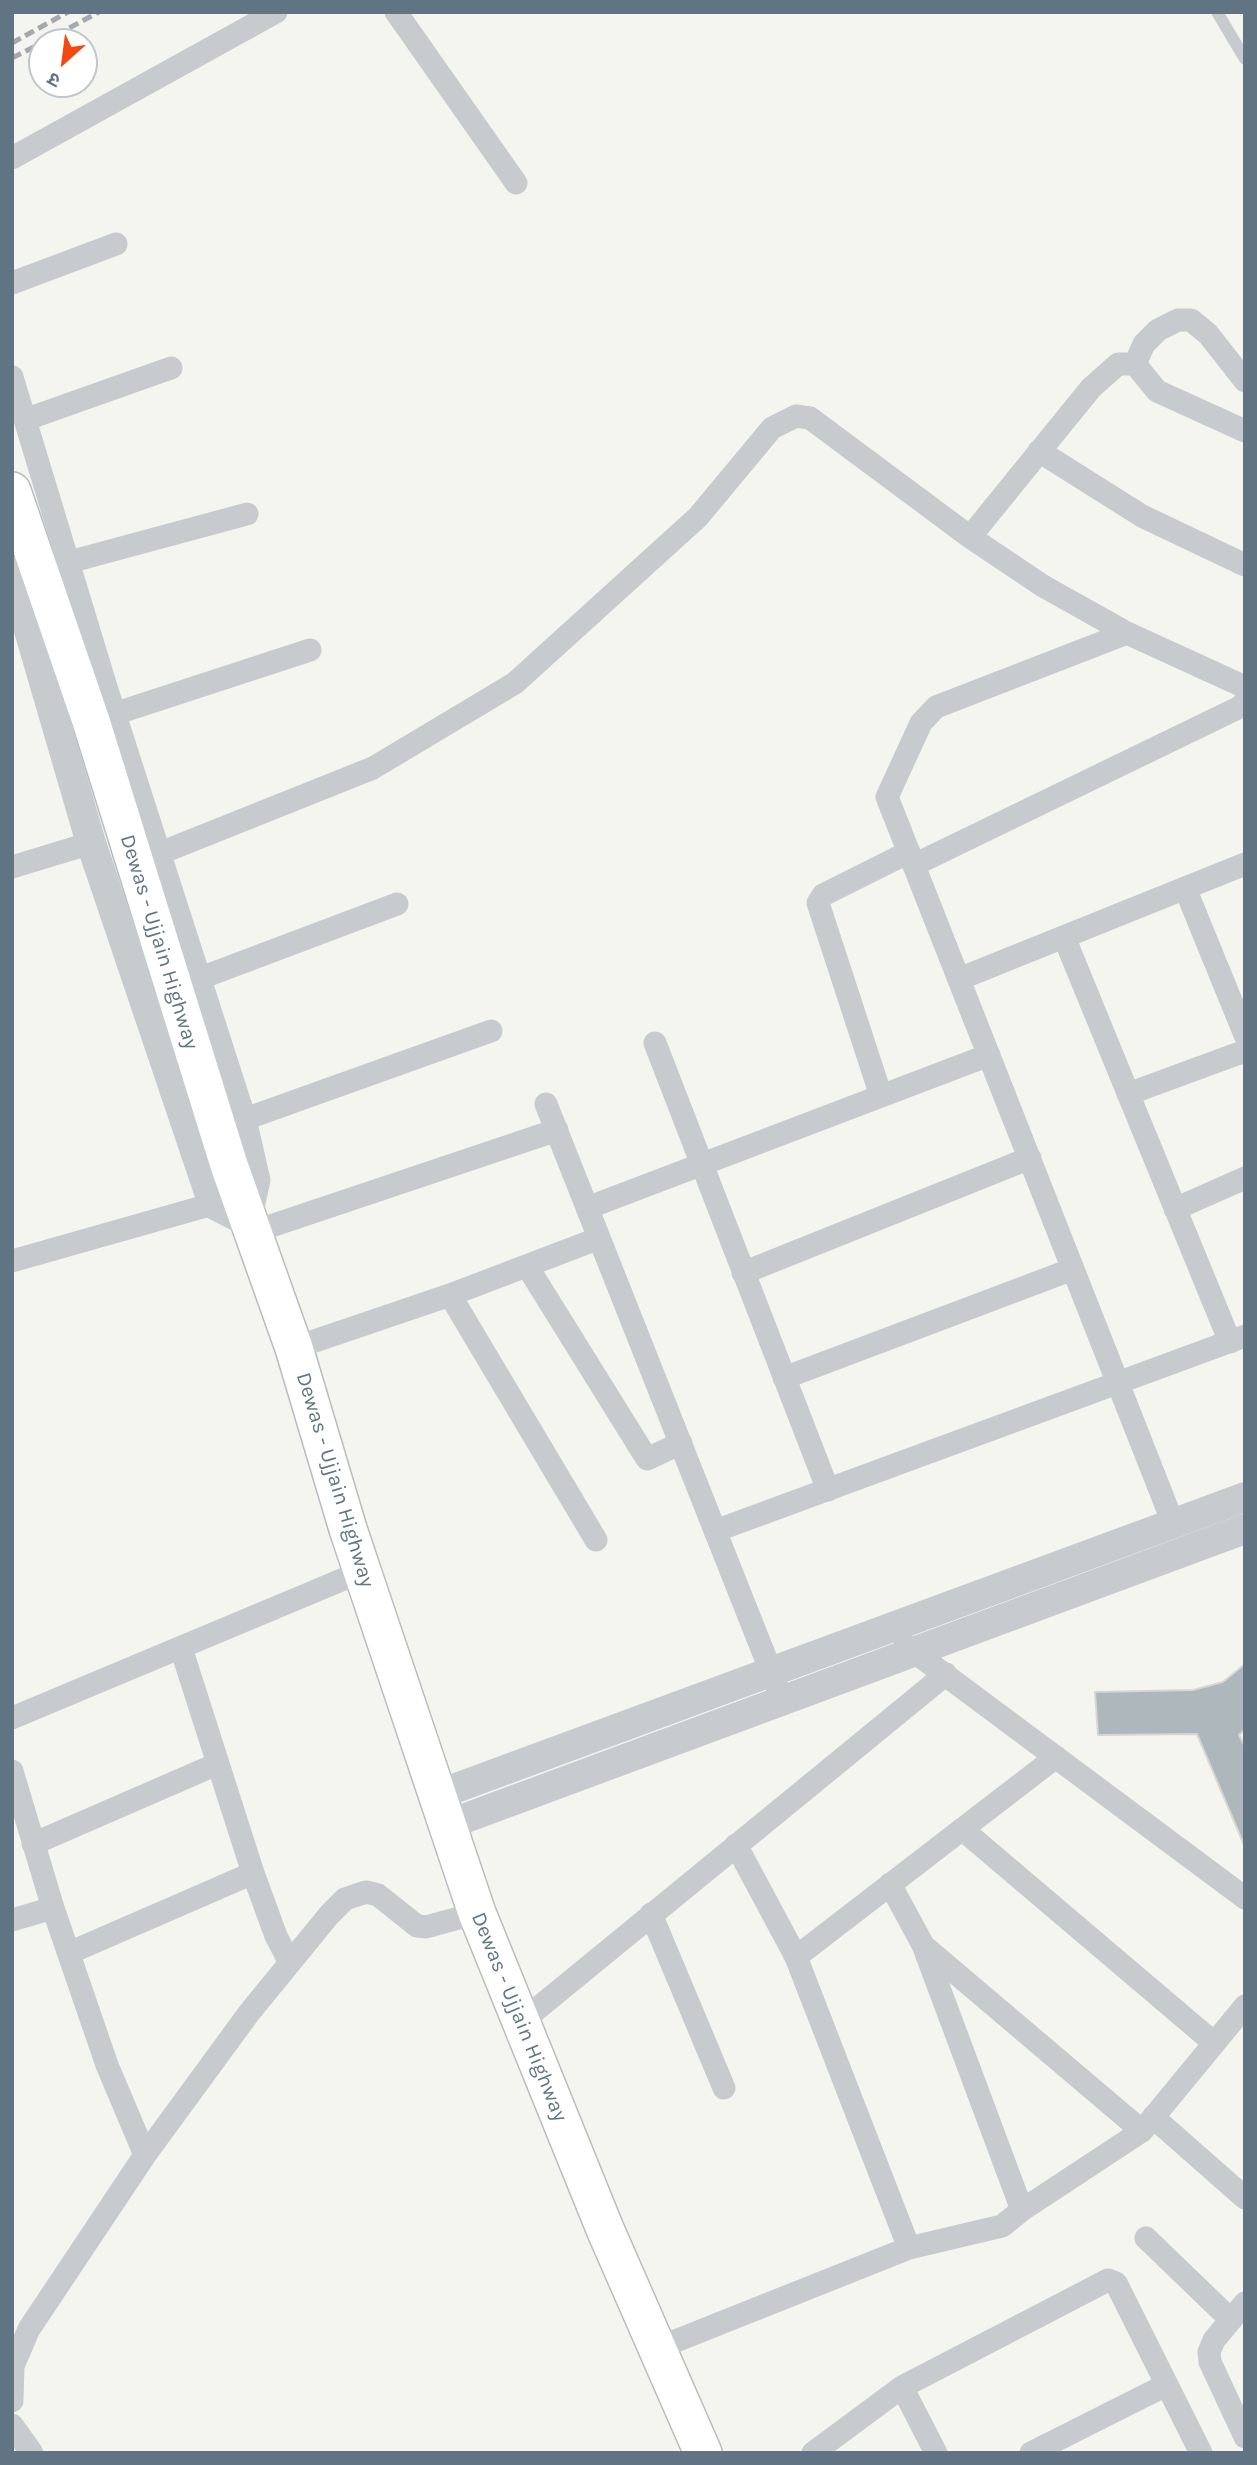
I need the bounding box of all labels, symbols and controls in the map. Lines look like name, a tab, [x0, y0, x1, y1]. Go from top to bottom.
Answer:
north arrow	[28, 28, 98, 98]
text: उ	[44, 67, 64, 92]
street label: Dewas - Ujjain Highway	[114, 831, 204, 1053]
street label: Dewas - Ujjain Highway	[290, 1369, 380, 1591]
street label: Dewas - Ujjain Highway	[465, 1909, 573, 2125]

